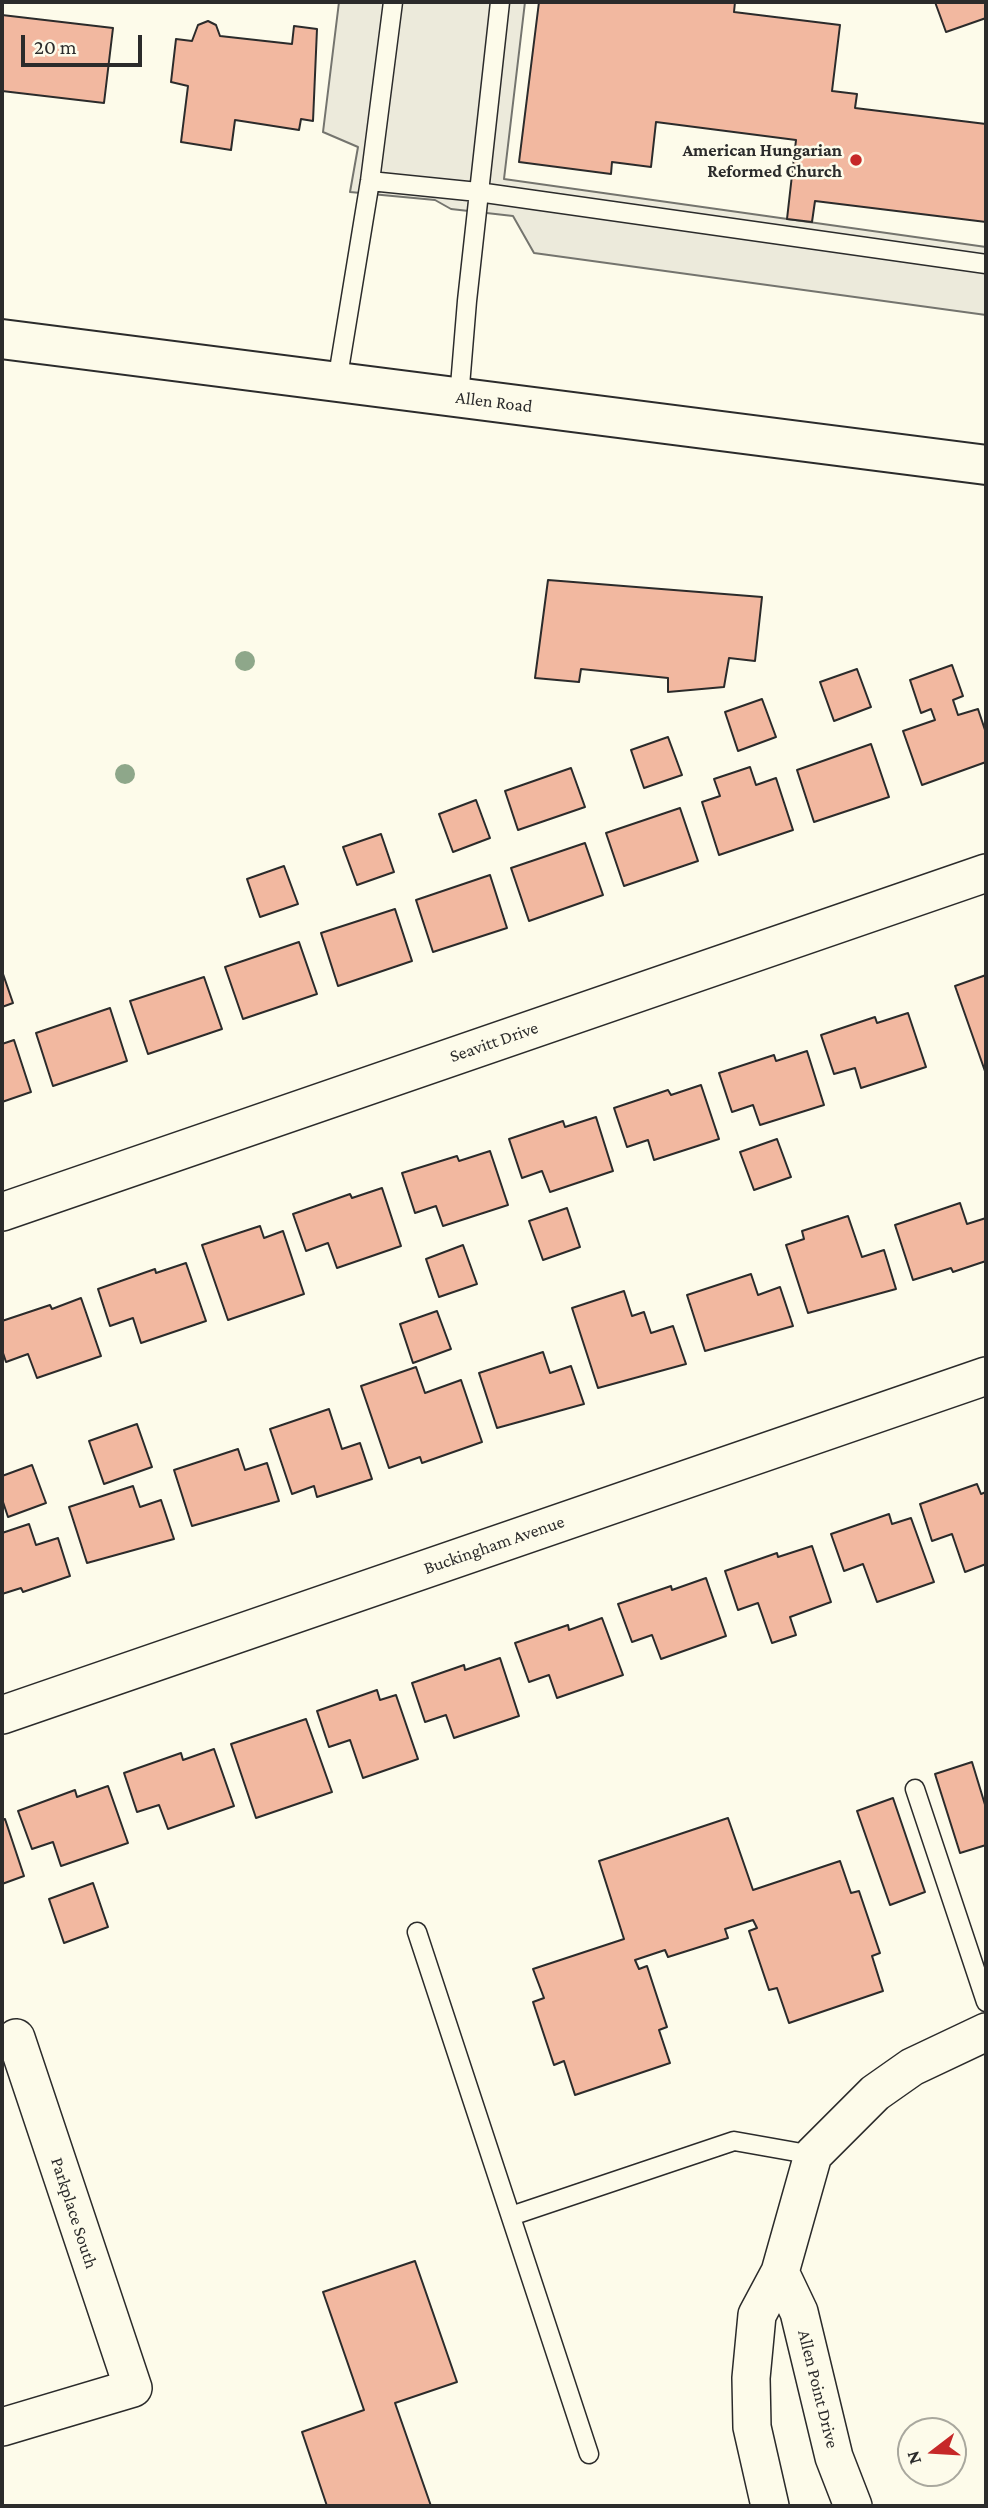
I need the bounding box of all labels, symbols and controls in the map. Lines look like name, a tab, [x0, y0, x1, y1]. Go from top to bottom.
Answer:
scale bar	[24, 21, 145, 65]
text: 20 m	[34, 35, 77, 59]
place label: American Hungarian Reformed Church	[682, 139, 842, 182]
marker: American Hungarian Reformed Church	[848, 152, 864, 168]
street label: Allen Road	[454, 387, 534, 417]
street label: Seavitt Drive	[447, 1017, 541, 1067]
street label: Buckingham Avenue	[421, 1511, 567, 1579]
street label: Parkplace South	[46, 2155, 102, 2271]
street label: Allen Point Drive	[793, 2328, 843, 2450]
north arrow	[897, 2417, 967, 2487]
text: N	[901, 2448, 925, 2467]

